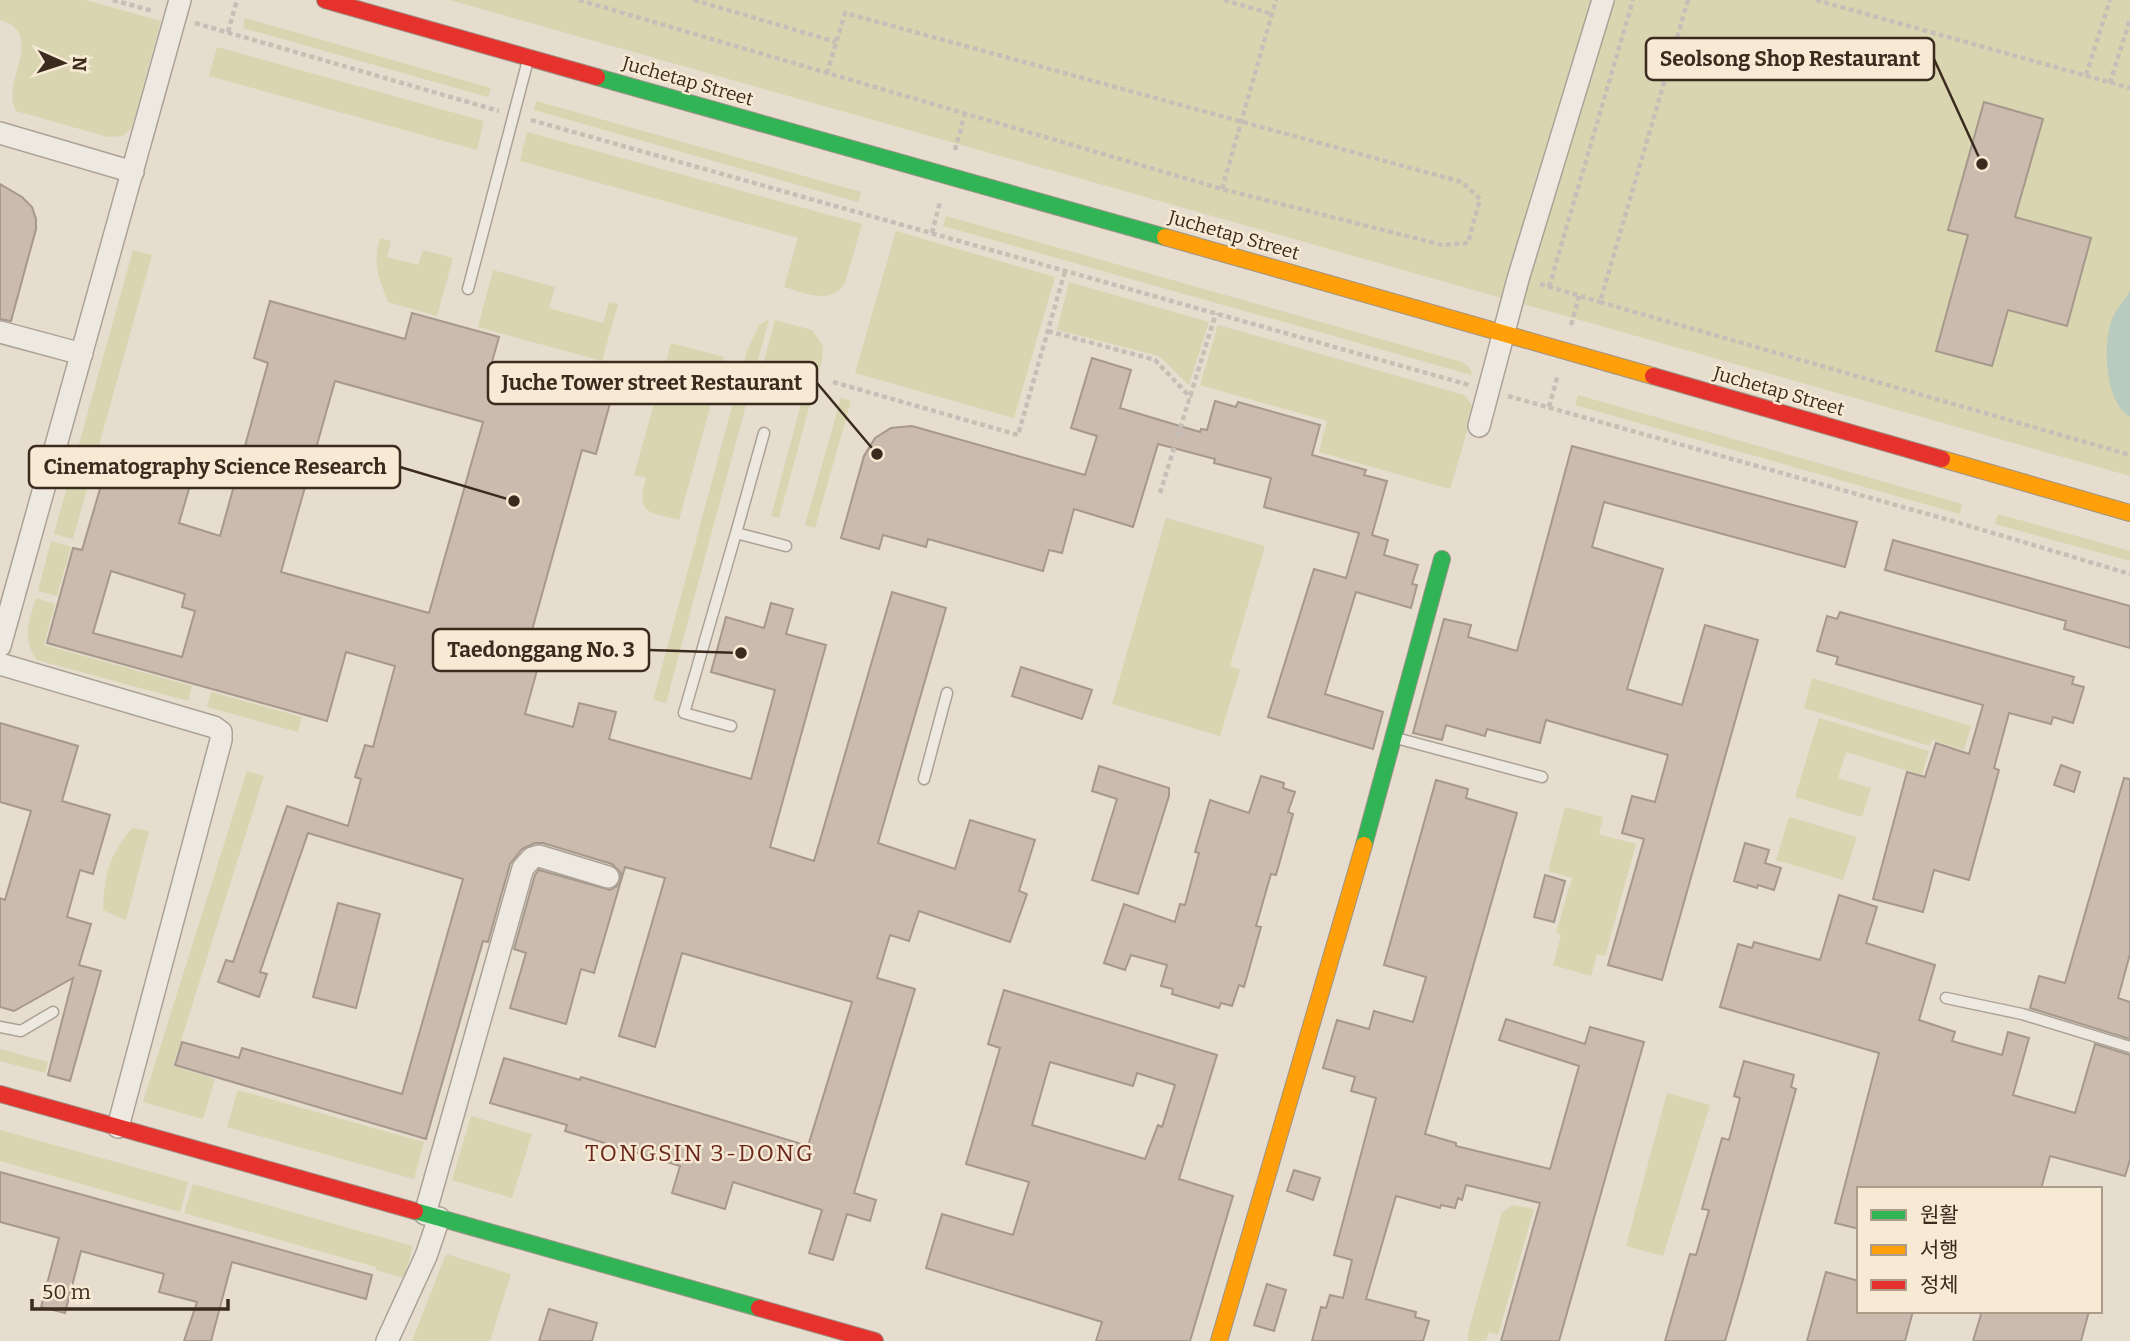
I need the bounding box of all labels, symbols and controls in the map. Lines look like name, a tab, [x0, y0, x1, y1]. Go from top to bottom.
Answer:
north arrow	[28, 28, 98, 98]
callout: Seolsong Shop Restaurant	[1646, 38, 1934, 80]
text: Seolsong Shop Restaurant	[1660, 46, 1921, 72]
street label: Juchetap Street	[619, 51, 756, 111]
text: N	[68, 56, 91, 72]
street label: Juchetap Street	[1165, 205, 1302, 265]
street label: Juchetap Street	[1710, 361, 1847, 421]
callout: Juche Tower street Restaurant	[488, 362, 817, 404]
text: Juche Tower street Restaurant	[501, 370, 803, 396]
callout: Cinematography Science Research	[29, 446, 400, 488]
text: Cinematography Science Research	[43, 454, 387, 480]
callout: Taedonggang No. 3	[433, 629, 649, 671]
text: Taedonggang No. 3	[447, 637, 635, 663]
district label: TONGSIN 3-DONG	[585, 1139, 815, 1167]
legend	[1857, 1187, 2102, 1313]
text: 원활	[1920, 1202, 1959, 1228]
text: 서행	[1920, 1237, 1959, 1263]
scale bar	[32, 1268, 228, 1312]
text: 정체	[1920, 1272, 1959, 1298]
text: 50 m	[42, 1279, 91, 1305]

